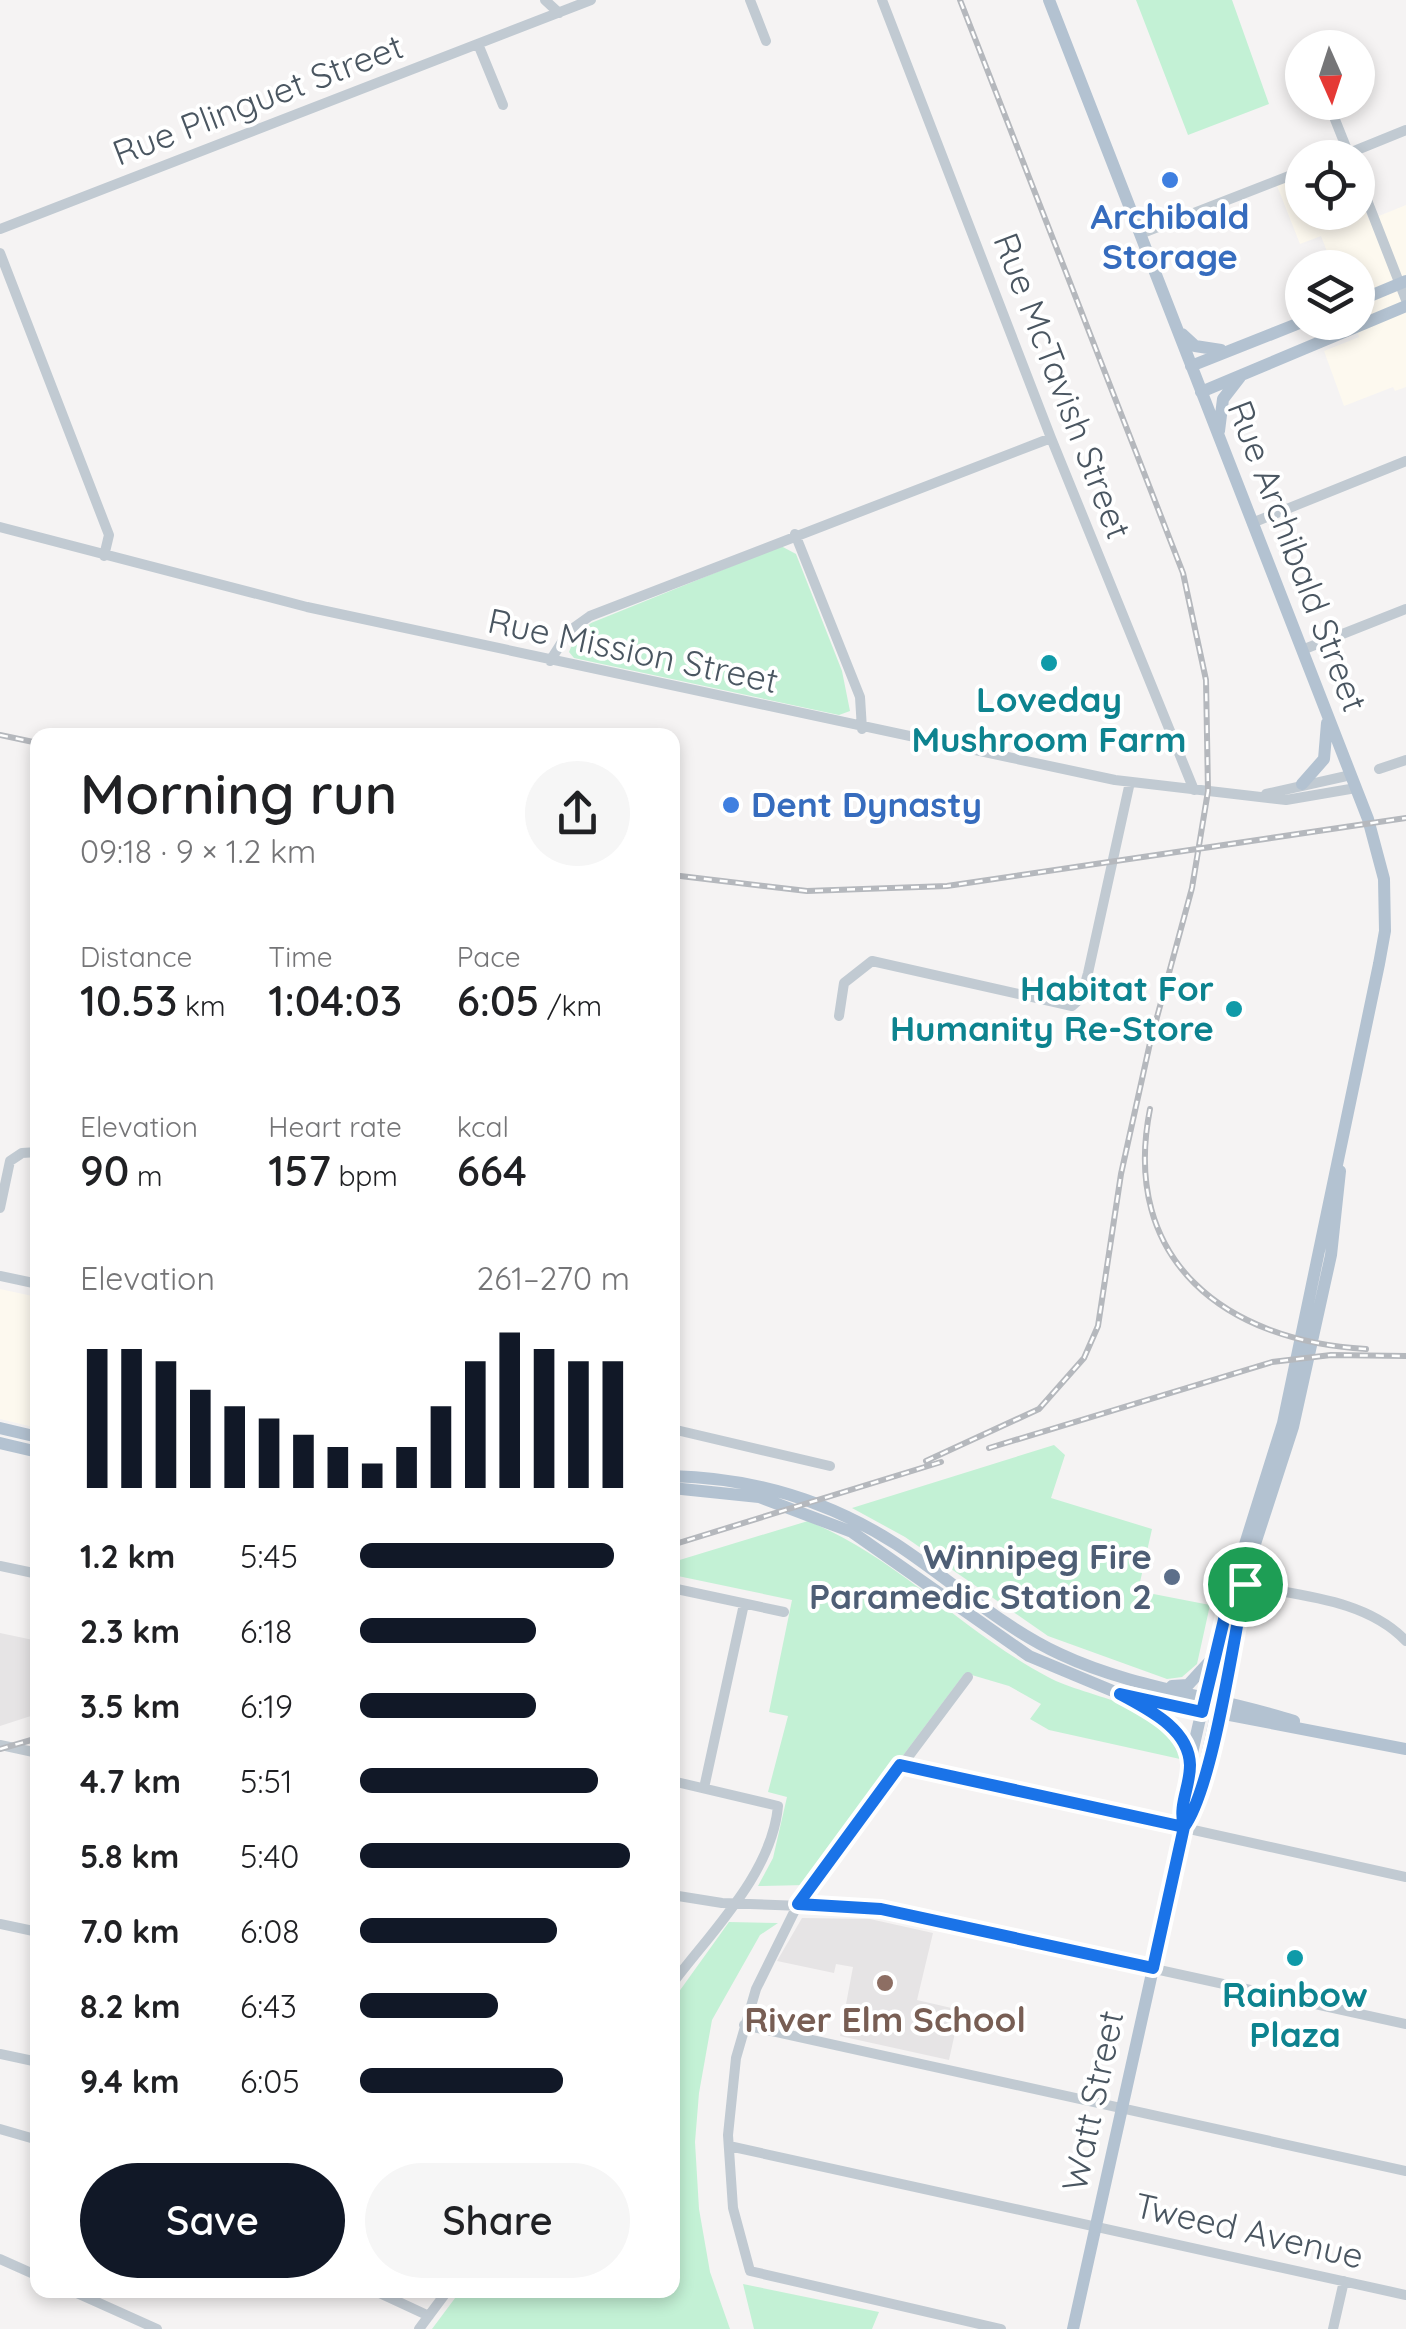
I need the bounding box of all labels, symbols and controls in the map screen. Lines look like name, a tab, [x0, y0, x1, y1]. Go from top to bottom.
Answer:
street label: Rue Plinguet Street	[106, 23, 409, 175]
north arrow	[1285, 30, 1375, 120]
map controls	[1285, 30, 1375, 340]
button: locate	[1285, 140, 1375, 230]
marker: Archibald Storage	[1159, 169, 1181, 191]
place label: Archibald Storage	[1091, 194, 1249, 278]
street label: Rue McTavish Street	[984, 226, 1142, 545]
button: layers	[1285, 250, 1375, 340]
street label: Rue Archibald Street	[1218, 394, 1378, 717]
street label: Rue Mission Street	[484, 598, 782, 702]
marker: Loveday Mushroom Farm	[1038, 652, 1060, 674]
place label: Loveday Mushroom Farm	[911, 677, 1187, 761]
text: Morning run	[80, 759, 397, 828]
button: share	[525, 761, 630, 866]
place label: Dent Dynasty	[751, 782, 982, 826]
marker: Dent Dynasty	[720, 794, 742, 816]
text: 09:18 · 9 × 1.2 km	[80, 831, 316, 871]
text: Distance	[80, 939, 192, 974]
text: Time	[268, 939, 333, 974]
text: Pace	[457, 939, 521, 974]
place label: Habitat For Humanity Re-Store	[890, 966, 1214, 1050]
text: 10.53	[80, 974, 177, 1027]
text: 1:04:03	[268, 974, 402, 1027]
text: 6:05	[457, 974, 539, 1027]
text: km	[177, 988, 225, 1023]
text: /km	[539, 988, 602, 1023]
marker: Habitat For Humanity Re-Store	[1223, 998, 1245, 1020]
text: Elevation	[80, 1109, 198, 1144]
text: Heart rate	[268, 1109, 402, 1144]
text: kcal	[457, 1109, 509, 1144]
text: 90	[80, 1144, 129, 1197]
text: 157	[268, 1144, 331, 1197]
text: 664	[457, 1144, 527, 1197]
text: m	[129, 1158, 162, 1193]
text: bpm	[331, 1158, 398, 1193]
text: Elevation	[80, 1258, 215, 1298]
text: 261–270 m	[477, 1258, 630, 1298]
place label: Winnipeg Fire Paramedic Station 2	[809, 1534, 1152, 1618]
text: 1.2 km	[80, 1536, 175, 1576]
text: 5:45	[240, 1536, 298, 1576]
pin	[1203, 1542, 1288, 1627]
icon: arrive	[1218, 1557, 1273, 1612]
marker: Winnipeg Fire Paramedic Station 2	[1161, 1566, 1183, 1588]
text: 2.3 km	[80, 1611, 180, 1651]
text: 6:18	[240, 1611, 292, 1651]
text: 3.5 km	[80, 1686, 180, 1726]
text: 6:19	[240, 1686, 293, 1726]
text: 4.7 km	[80, 1761, 181, 1801]
text: 5:51	[240, 1761, 293, 1801]
text: 5.8 km	[80, 1836, 179, 1876]
text: 5:40	[240, 1836, 299, 1876]
text: 7.0 km	[80, 1911, 180, 1951]
text: 6:08	[240, 1911, 300, 1951]
marker: Rainbow Plaza	[1284, 1947, 1306, 1969]
marker: River Elm School	[874, 1972, 896, 1994]
place label: Rainbow Plaza	[1222, 1972, 1368, 2056]
text: 8.2 km	[80, 1986, 180, 2026]
text: 6:43	[240, 1986, 297, 2026]
place label: River Elm School	[744, 1997, 1026, 2041]
street label: Watt Street	[1051, 2006, 1133, 2195]
text: 9.4 km	[80, 2061, 179, 2101]
text: 6:05	[240, 2061, 300, 2101]
button: Save	[80, 2163, 345, 2278]
button: Share	[365, 2163, 630, 2278]
street label: Tweed Avenue	[1131, 2182, 1368, 2278]

